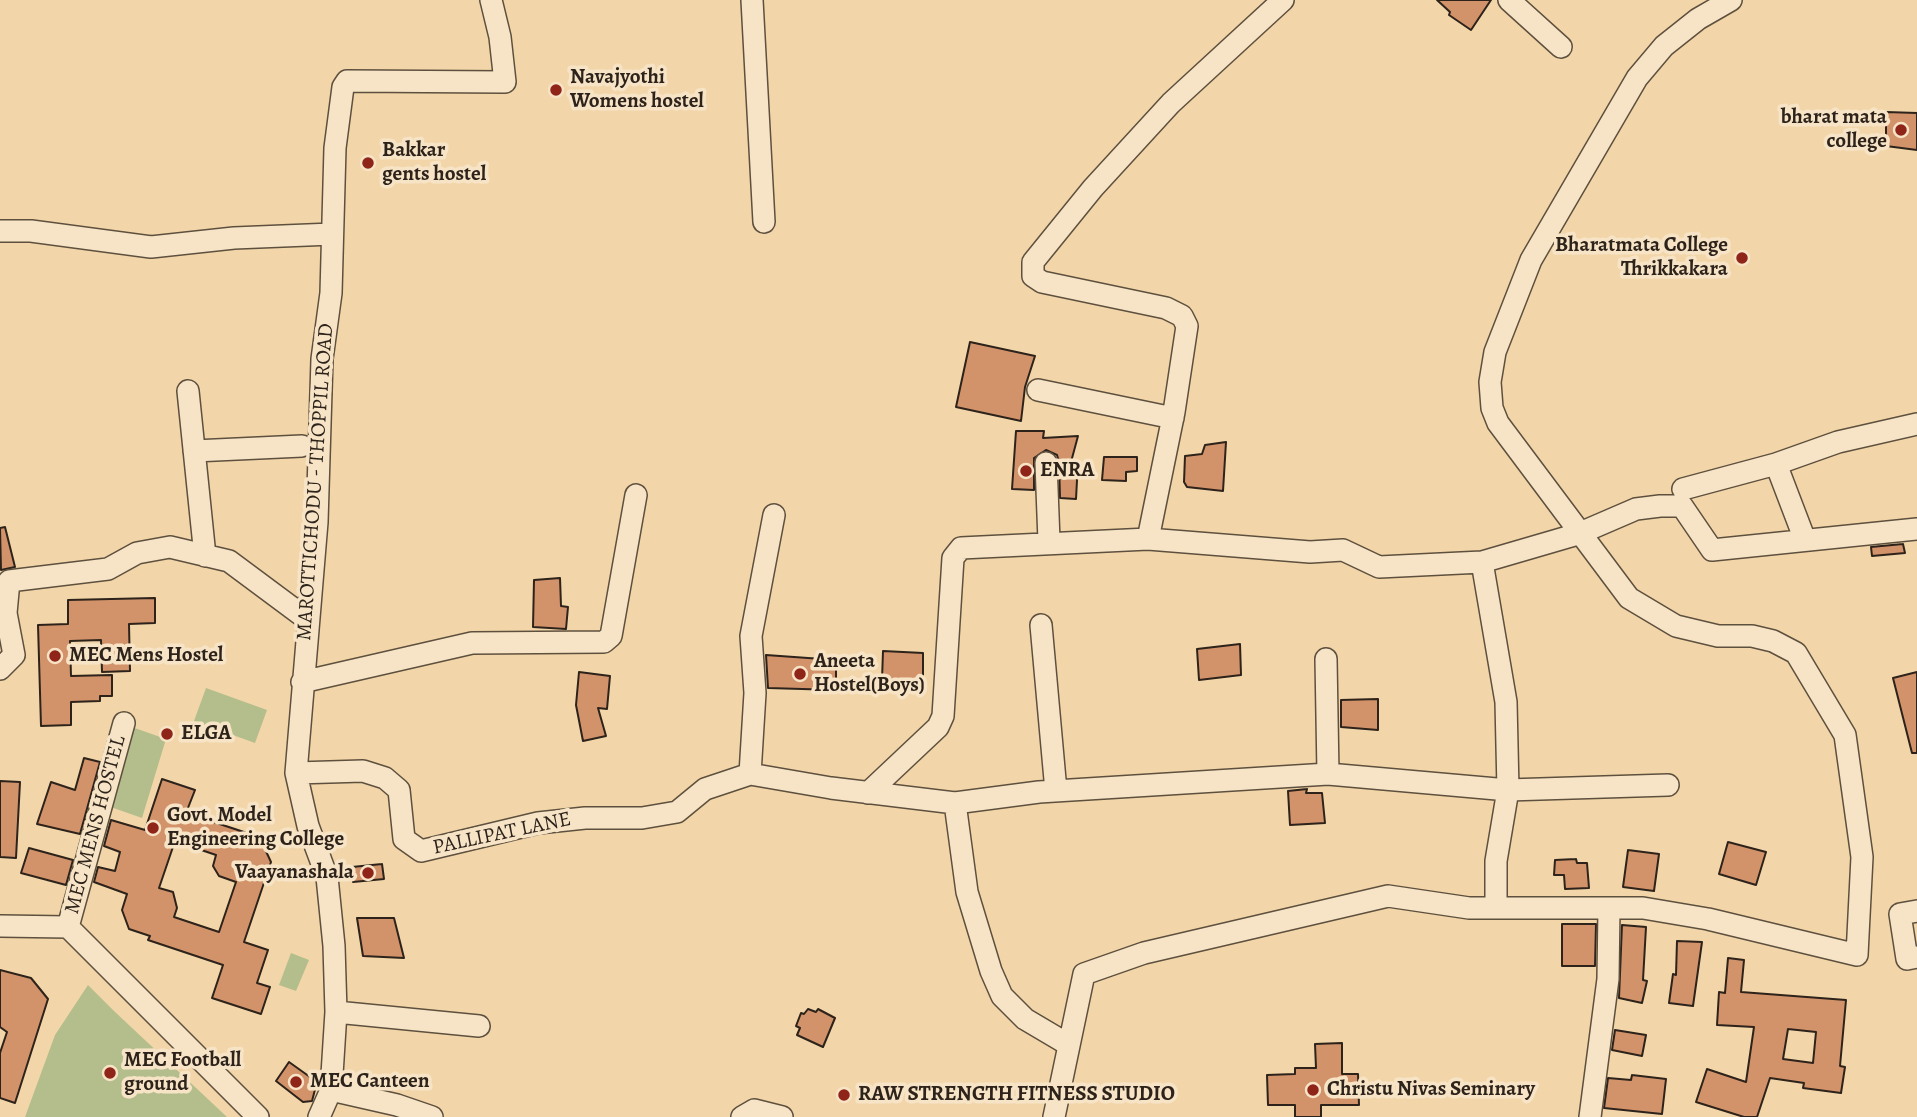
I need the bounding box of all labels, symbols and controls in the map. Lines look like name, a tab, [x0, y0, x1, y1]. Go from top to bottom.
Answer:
place label: Navajyothi Womens hostel	[570, 65, 704, 115]
marker: Navajyothi Womens hostel	[548, 82, 564, 98]
place label: bharat mata college	[1781, 105, 1887, 155]
marker: bharat mata college	[1893, 122, 1909, 138]
place label: Bakkar gents hostel	[382, 138, 486, 188]
marker: Bakkar gents hostel	[360, 155, 376, 171]
place label: Bharatmata College Thrikkakara	[1555, 233, 1728, 283]
marker: Bharatmata College Thrikkakara	[1734, 250, 1750, 266]
street label: MAROTTICHODU - THOPPIL ROAD	[292, 323, 340, 641]
place label: ENRA	[1040, 458, 1094, 484]
marker: ENRA	[1018, 463, 1034, 479]
place label: MEC Mens Hostel	[69, 643, 223, 669]
marker: MEC Mens Hostel	[47, 648, 63, 664]
place label: Aneeta Hostel(Boys)	[814, 649, 925, 699]
marker: Aneeta Hostel(Boys)	[792, 666, 808, 682]
place label: ELGA	[181, 721, 231, 747]
marker: ELGA	[159, 726, 175, 742]
street label: MEC MENS HOSTEL	[60, 733, 132, 917]
place label: Govt. Model Engineering College	[167, 803, 344, 853]
street label: PALLIPAT LANE	[431, 807, 573, 861]
marker: Govt. Model Engineering College	[145, 820, 161, 836]
place label: Vaayanashala	[235, 860, 354, 886]
marker: Vaayanashala	[360, 865, 376, 881]
place label: MEC Football ground	[124, 1048, 241, 1098]
marker: MEC Football ground	[102, 1065, 118, 1081]
place label: MEC Canteen	[310, 1069, 430, 1095]
marker: MEC Canteen	[288, 1074, 304, 1090]
place label: Christu Nivas Seminary	[1327, 1077, 1535, 1103]
place label: RAW STRENGTH FITNESS STUDIO	[858, 1082, 1175, 1108]
marker: Christu Nivas Seminary	[1305, 1082, 1321, 1098]
marker: RAW STRENGTH FITNESS STUDIO	[836, 1087, 852, 1103]

